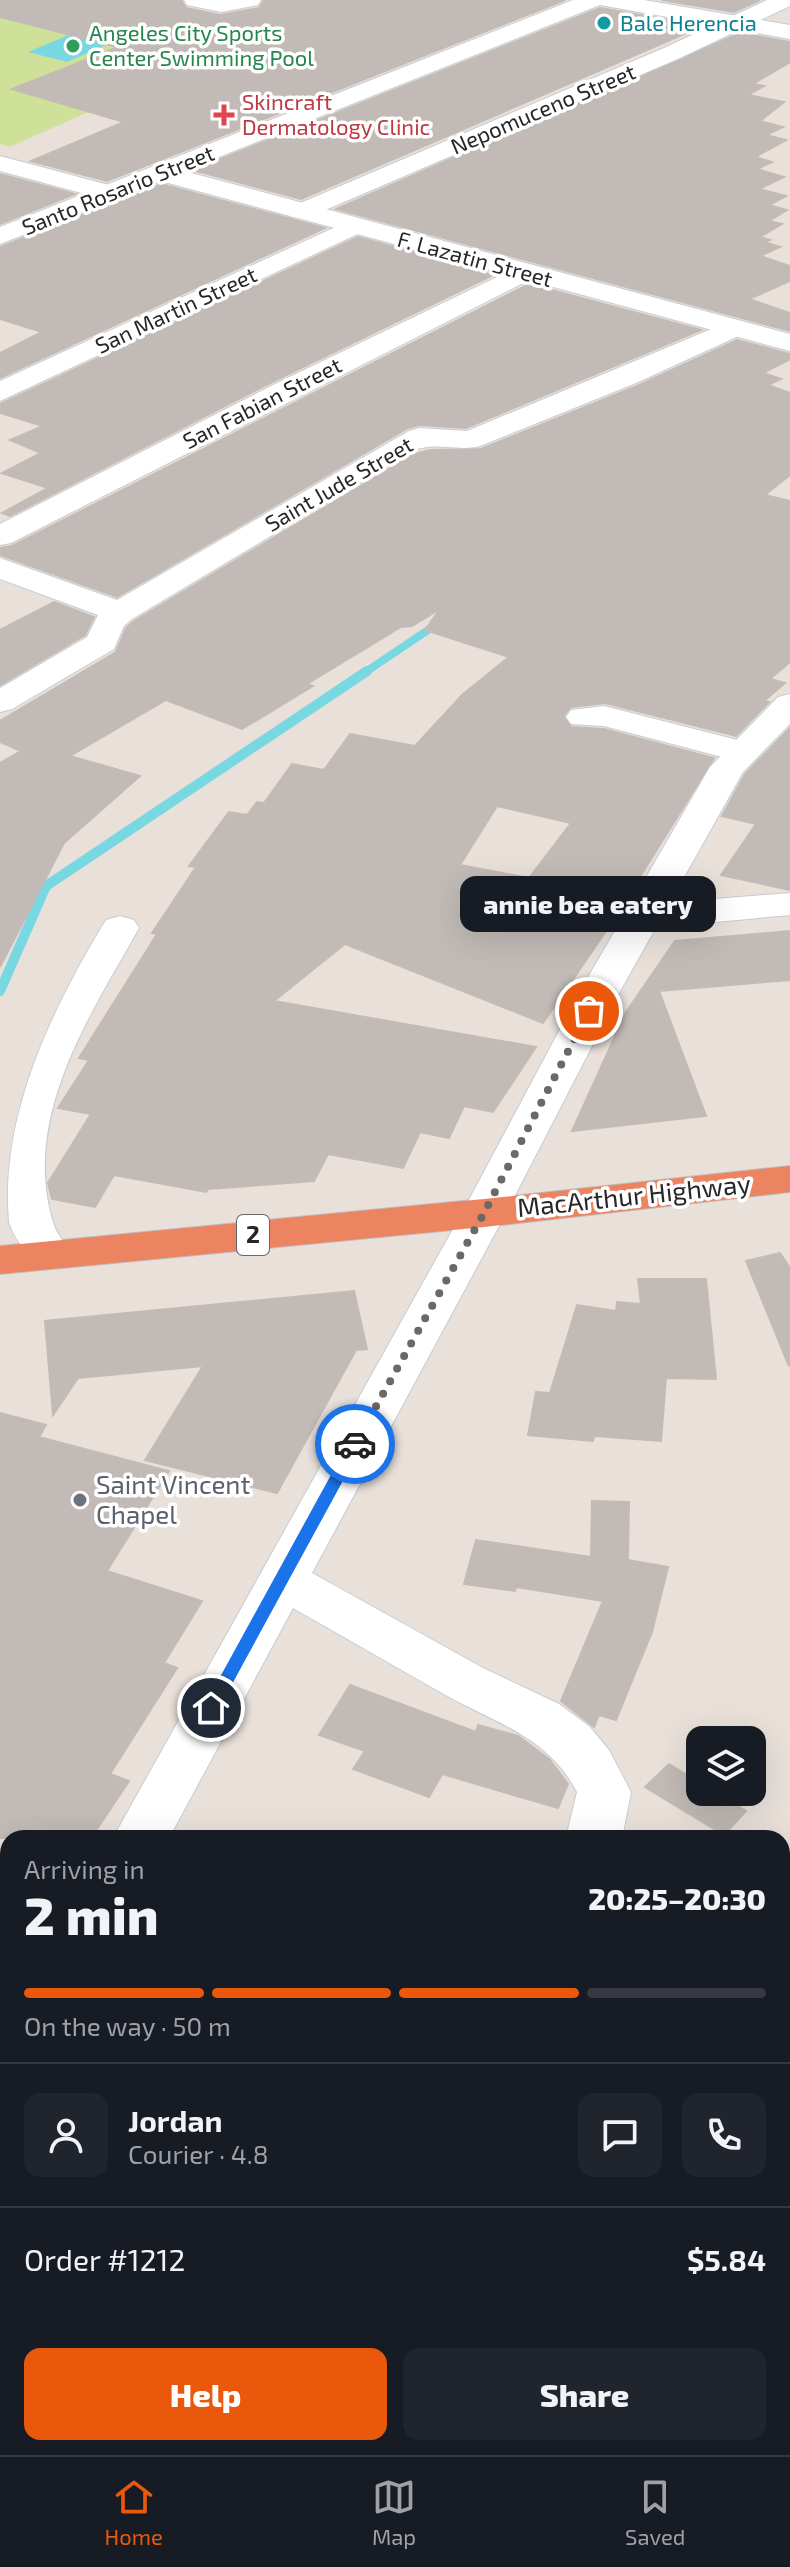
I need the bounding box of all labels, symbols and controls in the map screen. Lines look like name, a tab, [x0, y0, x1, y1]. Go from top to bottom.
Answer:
place label: Bale Herencia	[620, 9, 757, 35]
marker: Bale Herencia	[595, 14, 613, 32]
place label: Angeles City Sports Center Swimming Pool	[89, 19, 314, 70]
marker: Angeles City Sports Center Swimming Pool	[64, 37, 82, 55]
street label: Nepomuceno Street	[446, 57, 639, 159]
place label: Skincraft Dermatology Clinic	[242, 88, 430, 139]
marker: Skincraft Dermatology Clinic	[213, 104, 235, 126]
street label: Santo Rosario Street	[18, 139, 218, 240]
street label: F. Lazatin Street	[395, 225, 556, 291]
street label: San Martin Street	[91, 260, 260, 358]
street label: San Fabian Street	[178, 351, 345, 453]
street label: Saint Jude Street	[260, 430, 417, 536]
callout: annie bea eatery	[461, 875, 717, 931]
text: annie bea eatery	[483, 888, 693, 919]
pin	[555, 977, 623, 1045]
icon: bag	[567, 989, 611, 1033]
street label: MacArthur Highway	[516, 1167, 752, 1222]
road number: 2	[237, 1215, 269, 1255]
courier	[315, 1404, 395, 1484]
icon: car	[333, 1422, 377, 1466]
place label: Saint Vincent Chapel	[96, 1468, 250, 1529]
marker: Saint Vincent Chapel	[71, 1491, 89, 1509]
pin	[177, 1674, 245, 1742]
icon: home	[189, 1686, 233, 1730]
map controls	[686, 1726, 766, 1806]
button: layers	[686, 1726, 766, 1806]
text: Arriving in	[24, 1853, 145, 1884]
text: 20:25–20:30	[588, 1880, 766, 1916]
text: 2 min	[24, 1883, 159, 1945]
text: On the way · 50 m	[24, 2010, 231, 2041]
button: person	[24, 2093, 108, 2177]
button: chat	[578, 2093, 662, 2177]
button: phone	[682, 2093, 766, 2177]
text: Jordan	[128, 2102, 223, 2138]
text: Courier · 4.8	[128, 2138, 269, 2169]
text: Order #1212	[24, 2241, 185, 2277]
text: $5.84	[687, 2241, 766, 2277]
button: Help	[24, 2348, 387, 2440]
button: Share	[403, 2348, 766, 2440]
tab: Home	[105, 2475, 163, 2549]
tab: Map	[372, 2475, 416, 2549]
tab: Saved	[625, 2475, 685, 2549]

